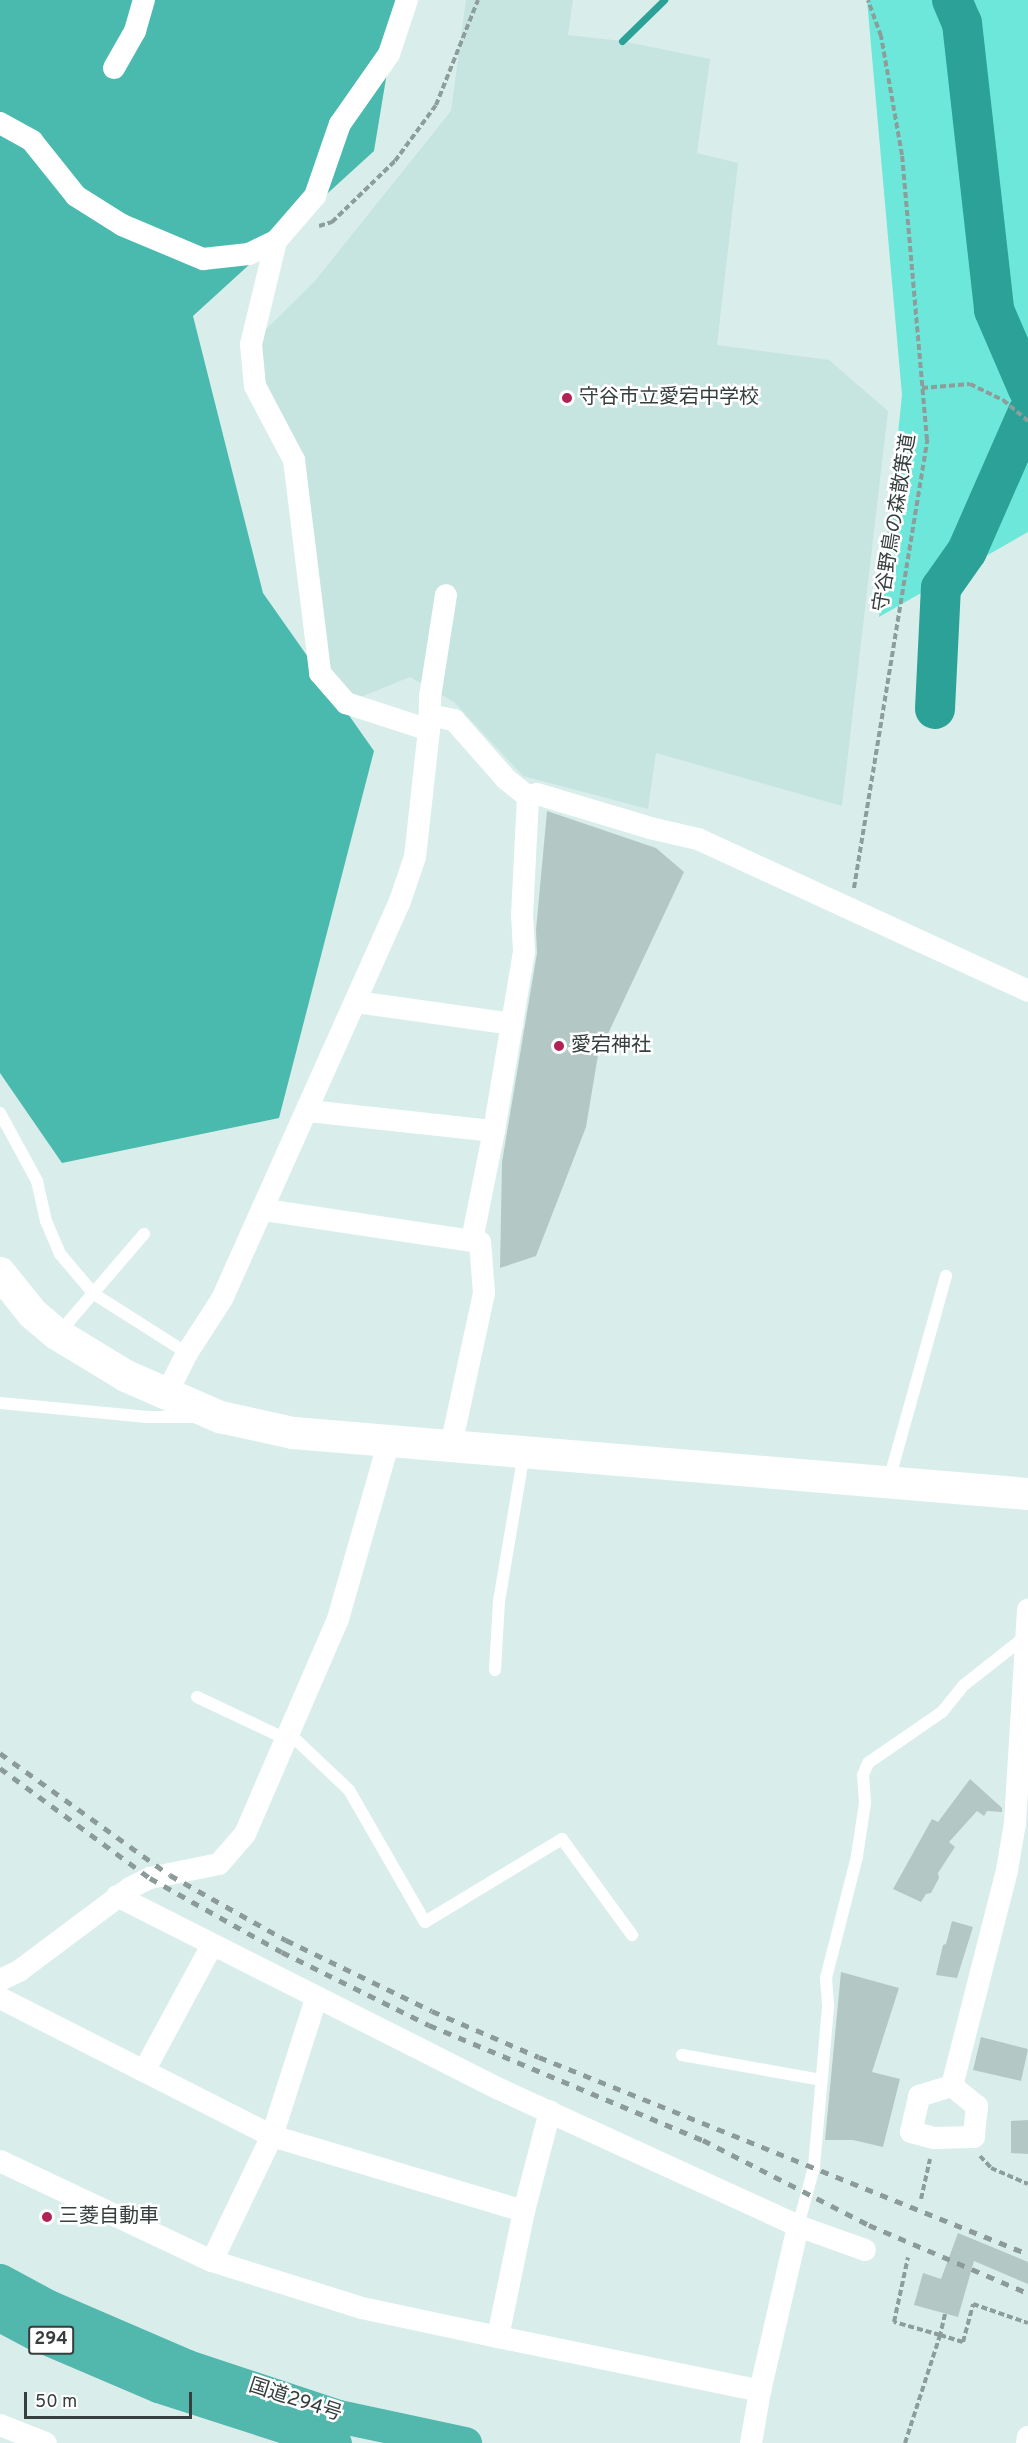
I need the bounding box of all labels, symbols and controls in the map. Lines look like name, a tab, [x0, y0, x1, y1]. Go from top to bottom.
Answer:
place label: 守谷市立愛宕中学校	[579, 386, 759, 410]
marker: 守谷市立愛宕中学校	[560, 391, 574, 405]
street label: 守谷野鳥の森散策道	[870, 432, 922, 614]
place label: 愛宕神社	[571, 1034, 651, 1058]
marker: 愛宕神社	[552, 1039, 566, 1053]
place label: 三菱自動車	[59, 2205, 159, 2229]
marker: 三菱自動車	[40, 2210, 54, 2224]
road number: 294	[27, 2325, 75, 2355]
street label: 国道294号	[245, 2375, 345, 2427]
scale bar	[27, 2380, 195, 2418]
text: 50 m	[35, 2391, 77, 2414]

